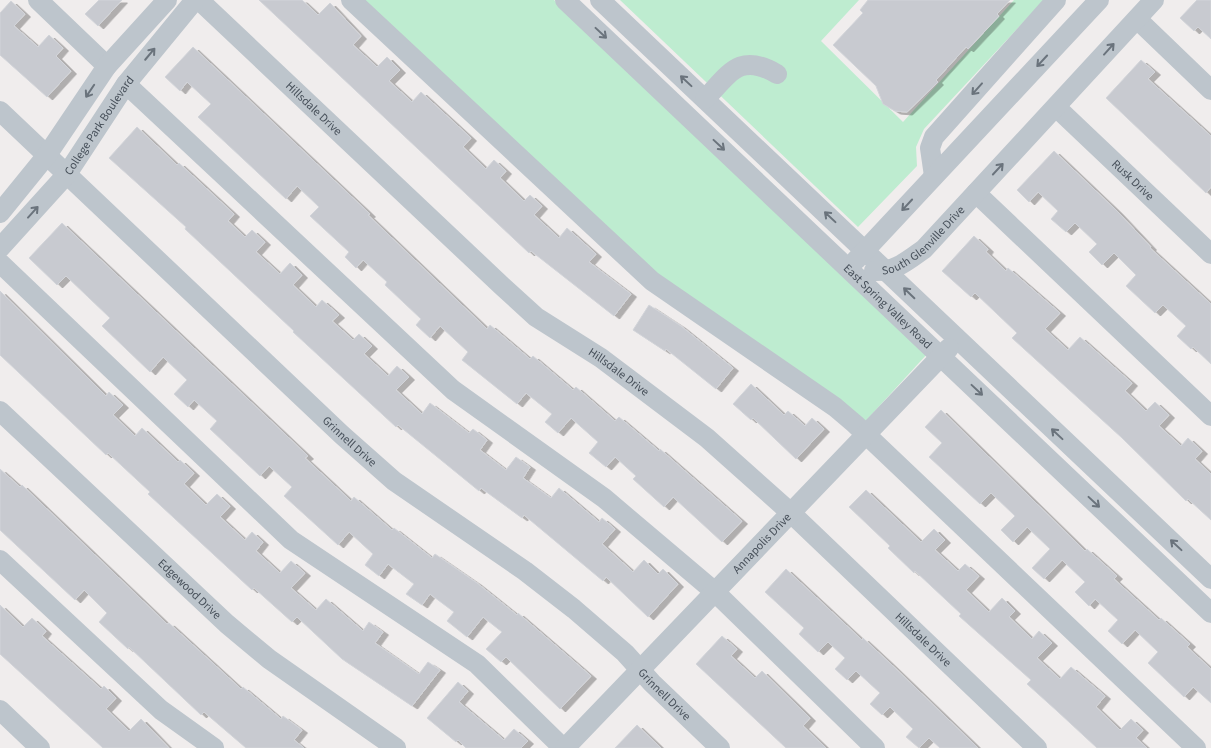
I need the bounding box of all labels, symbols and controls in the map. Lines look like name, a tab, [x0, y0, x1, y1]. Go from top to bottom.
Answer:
one-way arrow	[594, 27, 606, 39]
one-way arrow	[1103, 43, 1115, 56]
one-way arrow	[144, 47, 155, 60]
one-way arrow	[1036, 55, 1048, 68]
street label: College Park Boulevard	[60, 72, 138, 178]
one-way arrow	[680, 75, 692, 87]
street label: Hillsdale Drive	[282, 78, 346, 139]
one-way arrow	[972, 82, 983, 95]
one-way arrow	[85, 83, 95, 97]
one-way arrow	[713, 139, 725, 151]
street label: Rusk Drive	[1108, 156, 1158, 204]
one-way arrow	[992, 162, 1004, 175]
one-way arrow	[901, 199, 913, 212]
street label: South Glenville Drive	[880, 202, 969, 279]
one-way arrow	[27, 206, 38, 219]
one-way arrow	[823, 211, 836, 223]
street label: East Spring Valley Road	[840, 260, 936, 353]
one-way arrow	[903, 287, 916, 299]
street label: Hillsdale Drive	[585, 344, 653, 400]
one-way arrow	[970, 384, 983, 396]
street label: Grinnell Drive	[319, 412, 381, 471]
one-way arrow	[1051, 428, 1064, 440]
one-way arrow	[1088, 496, 1101, 508]
street label: Annapolis Drive	[728, 509, 795, 577]
one-way arrow	[1169, 539, 1182, 551]
street label: Edgewood Drive	[154, 555, 225, 623]
street label: Hillsdale Drive	[891, 608, 955, 671]
street label: Grinnell Drive	[634, 664, 695, 724]

